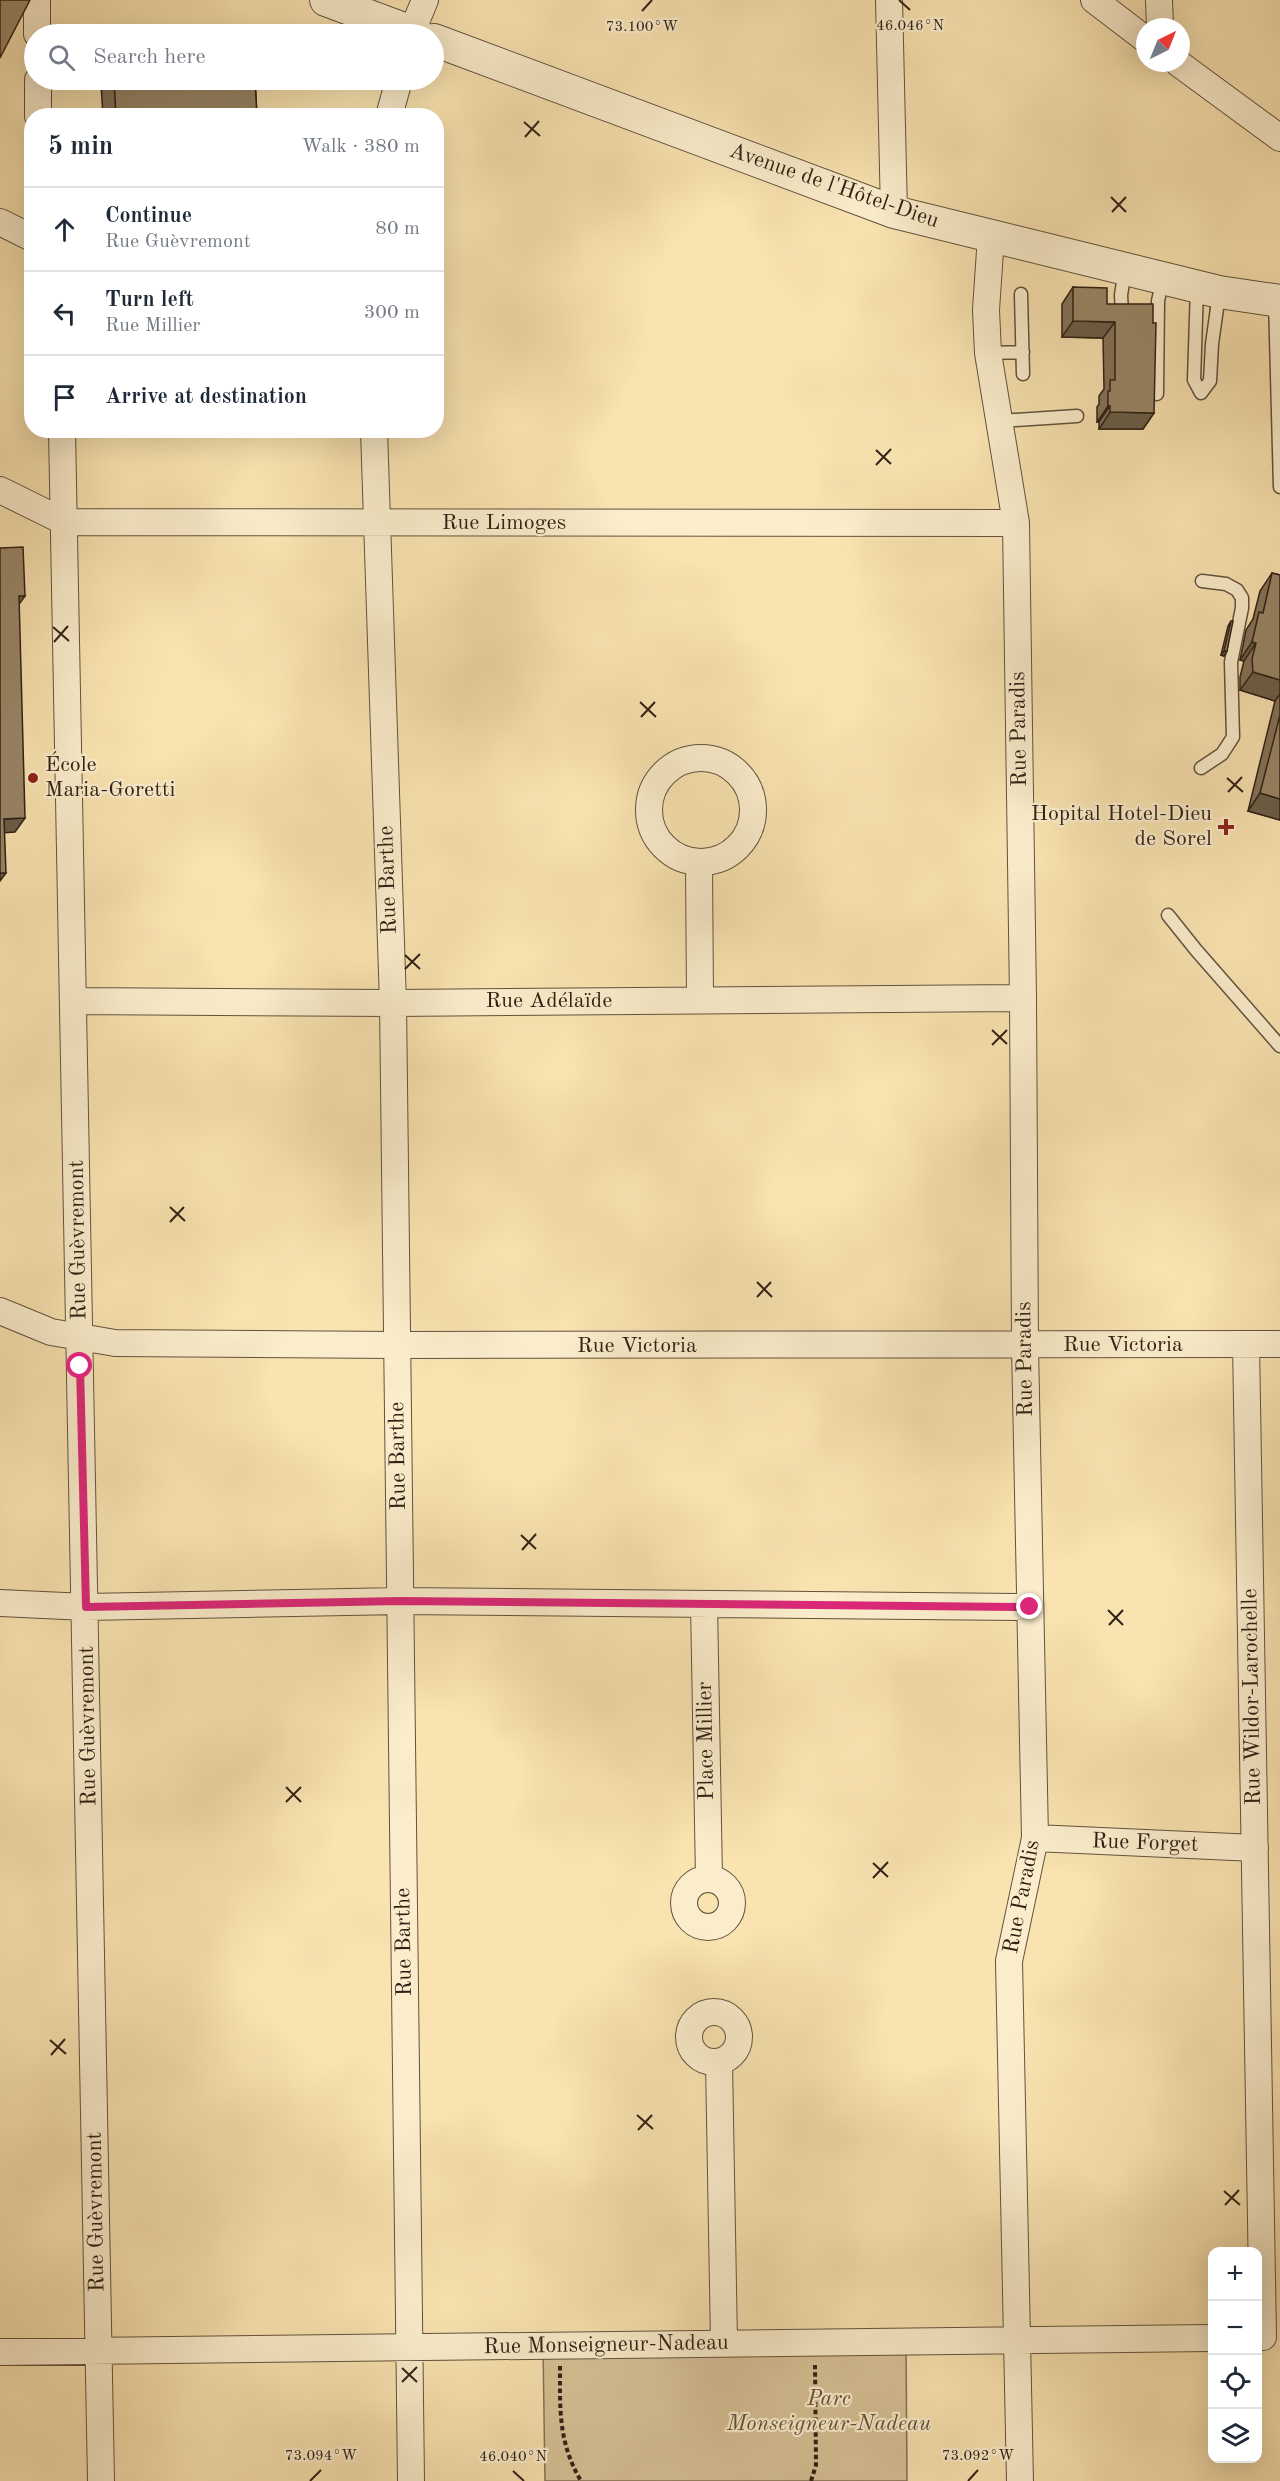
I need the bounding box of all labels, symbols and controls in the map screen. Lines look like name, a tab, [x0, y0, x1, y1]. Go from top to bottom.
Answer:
north arrow	[1136, 18, 1190, 72]
text: 46.046°N	[876, 19, 944, 34]
text: 73.100°W	[606, 20, 678, 35]
search box	[24, 24, 444, 90]
icon: search	[45, 41, 78, 74]
text: Search here	[93, 46, 206, 68]
text: 5 min	[48, 134, 113, 160]
text: Walk · 380 m	[301, 137, 420, 157]
street label: Avenue de l'Hôtel-Dieu	[726, 140, 942, 232]
text: Continue	[105, 205, 192, 227]
icon: ahead	[48, 213, 81, 246]
text: 80 m	[375, 219, 420, 239]
text: Rue Guèvremont	[105, 232, 251, 252]
text: Turn left	[105, 289, 194, 311]
icon: left	[48, 297, 81, 330]
text: 300 m	[364, 303, 420, 323]
text: Rue Millier	[105, 316, 201, 336]
icon: arrive	[48, 381, 81, 414]
text: Arrive at destination	[105, 386, 307, 408]
street label: Rue Limoges	[442, 512, 566, 534]
street label: Rue Paradis	[1007, 671, 1031, 787]
place label: École Maria-Goretti	[45, 751, 176, 801]
marker: École Maria-Goretti	[26, 771, 40, 785]
place label: Hopital Hotel-Dieu de Sorel	[1031, 803, 1212, 850]
marker: Hopital Hotel-Dieu de Sorel	[1217, 818, 1235, 836]
street label: Rue Barthe	[375, 825, 401, 935]
street label: Rue Adélaïde	[486, 990, 612, 1012]
street label: Rue Guèvremont	[66, 1160, 90, 1320]
street label: Rue Paradis	[1013, 1301, 1037, 1417]
street label: Rue Victoria	[1063, 1334, 1183, 1356]
street label: Rue Victoria	[577, 1335, 697, 1357]
route start	[66, 1352, 92, 1378]
street label: Rue Barthe	[386, 1401, 410, 1511]
street label: Rue Wildor-Larochelle	[1239, 1588, 1265, 1806]
route end	[1016, 1593, 1042, 1619]
street label: Rue Guèvremont	[76, 1646, 100, 1806]
street label: Place Millier	[694, 1681, 718, 1801]
street label: Rue Forget	[1091, 1830, 1199, 1856]
street label: Rue Paradis	[1000, 1838, 1044, 1956]
street label: Rue Barthe	[392, 1887, 416, 1997]
street label: Rue Guèvremont	[84, 2132, 108, 2292]
map controls	[1208, 2247, 1262, 2463]
button: +	[1208, 2247, 1262, 2301]
button: −	[1208, 2301, 1262, 2355]
street label: Rue Monseigneur-Nadeau	[483, 2332, 729, 2358]
button: locate	[1208, 2355, 1262, 2409]
park label: Parc Monseigneur-Nadeau	[726, 2388, 932, 2435]
button: layers	[1208, 2409, 1262, 2463]
text: 73.094°W	[285, 2449, 357, 2464]
text: 73.092°W	[942, 2449, 1014, 2464]
text: 46.040°N	[479, 2450, 547, 2465]

